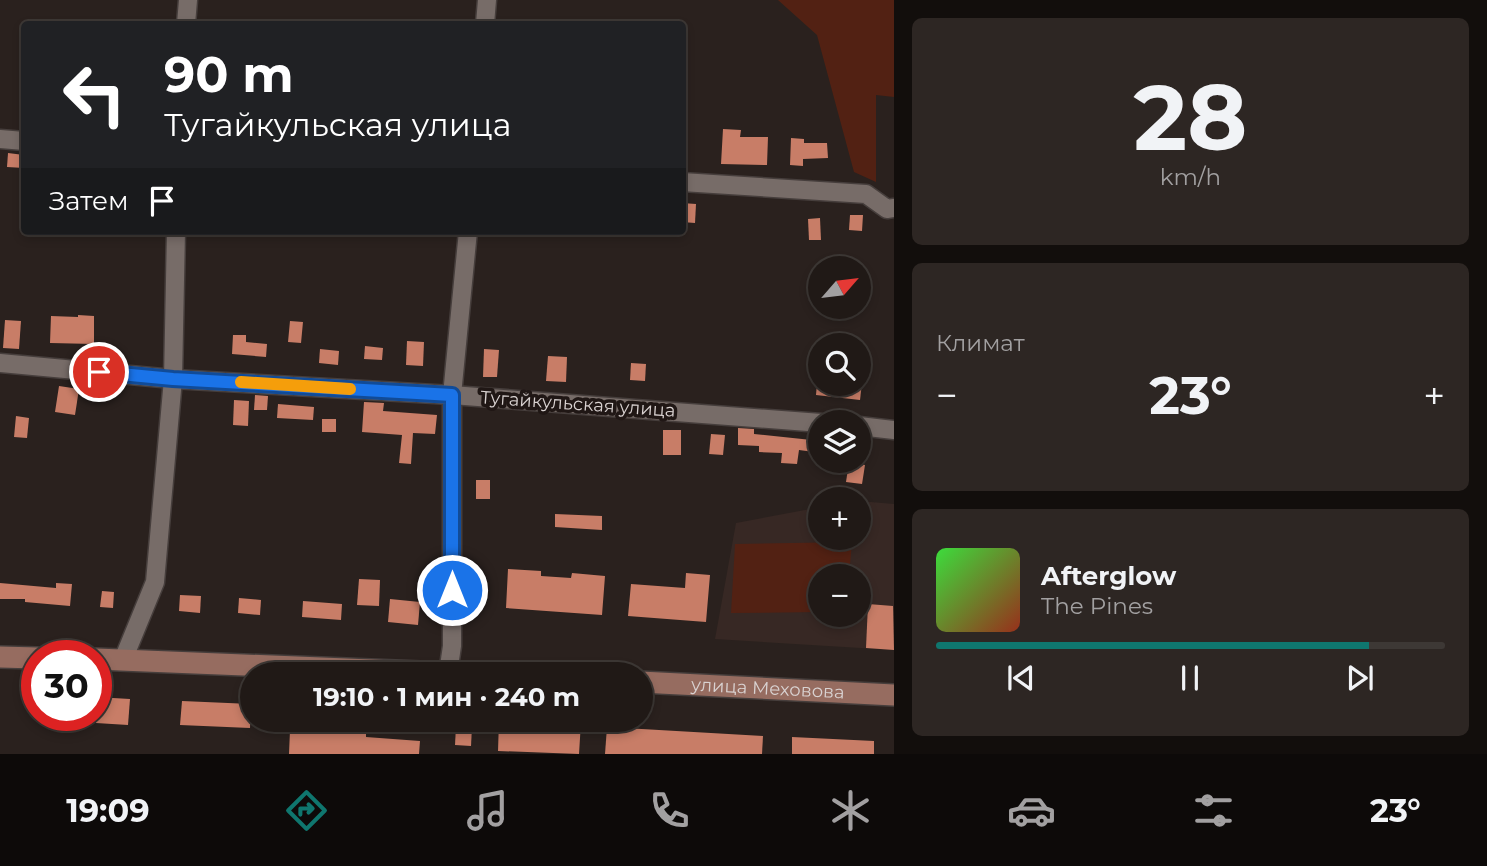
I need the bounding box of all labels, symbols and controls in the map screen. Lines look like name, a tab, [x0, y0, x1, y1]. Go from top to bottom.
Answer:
text: 90 m	[164, 45, 294, 104]
icon: left	[49, 49, 140, 140]
text: 28	[1134, 62, 1247, 173]
text: Тугайкульская улица	[164, 105, 511, 144]
text: km/h	[1160, 163, 1221, 191]
icon: arrive	[143, 182, 181, 220]
text: Затем	[49, 185, 129, 217]
north arrow	[808, 256, 872, 318]
map controls	[808, 256, 871, 627]
text: Климат	[936, 329, 1025, 357]
button: search	[808, 333, 871, 396]
pin	[69, 342, 129, 402]
icon: arrive	[80, 353, 118, 391]
text: 23°	[1149, 364, 1232, 427]
text: −	[936, 372, 958, 419]
text: +	[1423, 372, 1445, 419]
street label: Тугайкульская улица	[480, 386, 676, 422]
button: layers	[808, 410, 871, 473]
button: +	[808, 487, 871, 550]
position arrow	[415, 553, 489, 627]
text: Afterglow	[1041, 560, 1176, 592]
button: −	[808, 564, 871, 627]
text: The Pines	[1041, 592, 1153, 620]
speed limit sign: 30	[21, 640, 112, 731]
icon: previous	[1002, 659, 1040, 697]
icon: pause	[1171, 659, 1209, 697]
icon: next	[1341, 659, 1379, 697]
street label: улица Меховова	[690, 674, 845, 703]
text: 19:10 · 1 мин · 240 m	[313, 681, 580, 713]
icon: directions	[282, 786, 331, 835]
icon: music	[463, 786, 512, 835]
icon: phone	[645, 786, 694, 835]
icon: climate	[826, 786, 875, 835]
icon: car	[1007, 786, 1056, 835]
icon: filters	[1189, 786, 1238, 835]
text: 19:09	[66, 791, 150, 830]
text: 23°	[1370, 791, 1421, 830]

